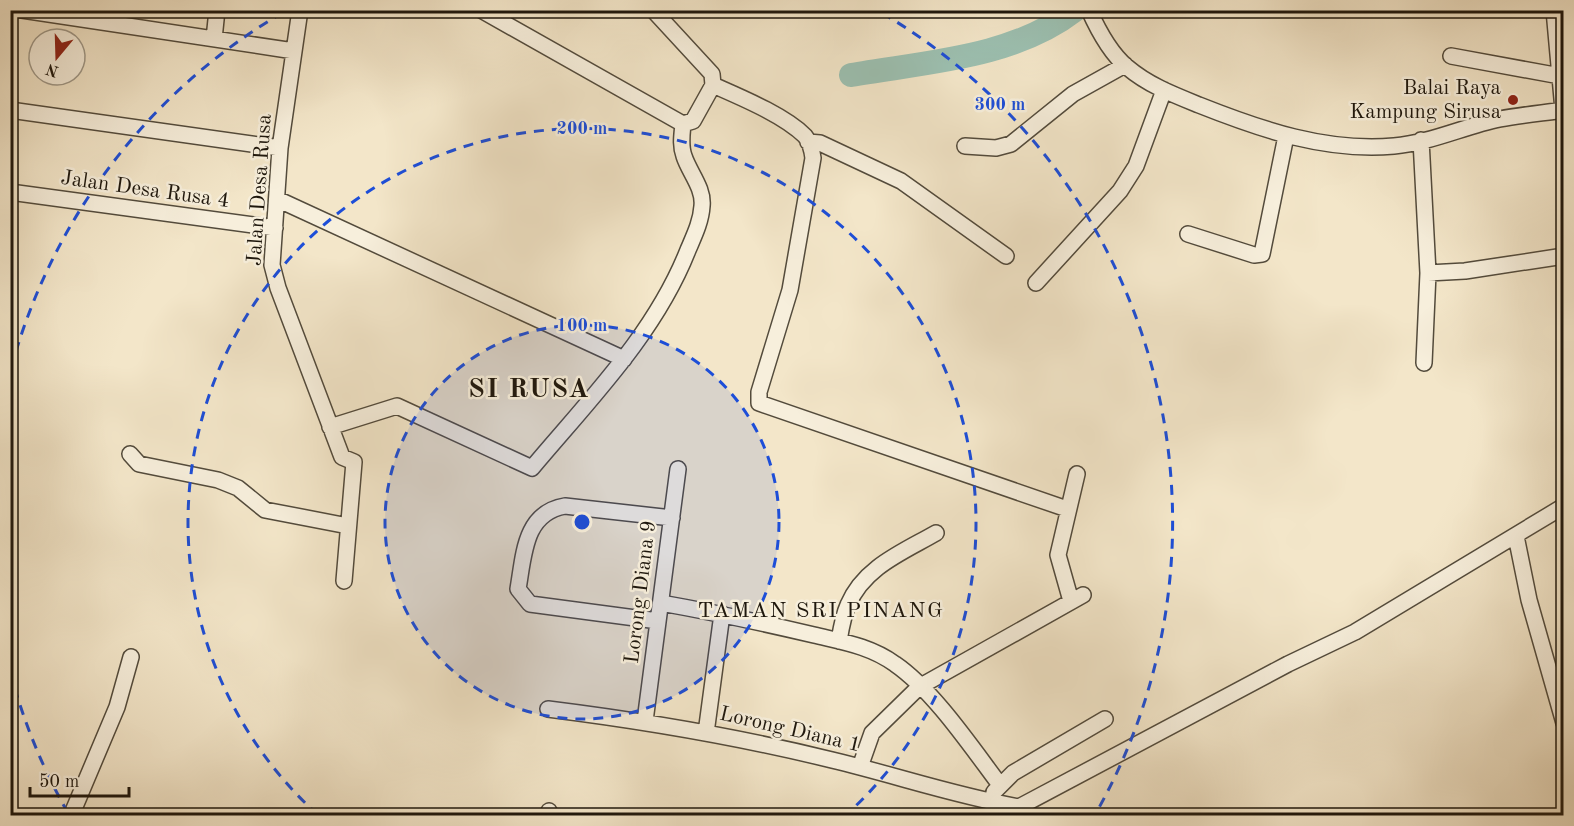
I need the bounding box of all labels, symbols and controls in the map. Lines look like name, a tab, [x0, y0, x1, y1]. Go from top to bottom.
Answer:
north arrow	[27, 27, 87, 87]
text: N	[44, 59, 61, 79]
place label: Balai Raya Kampung Sirusa	[1349, 78, 1501, 123]
marker: Balai Raya Kampung Sirusa	[1506, 93, 1520, 107]
text: 300 m	[975, 96, 1025, 114]
street label: Jalan Desa Rusa	[244, 113, 276, 267]
text: 200 m	[557, 120, 607, 138]
street label: Jalan Desa Rusa 4	[59, 168, 231, 212]
text: 100 m	[557, 317, 607, 335]
district label: SI RUSA	[468, 376, 590, 403]
centre of rings	[572, 512, 592, 532]
street label: Lorong Diana 9	[622, 519, 660, 665]
district label: TAMAN SRI PINANG	[698, 600, 944, 622]
street label: Lorong Diana 1	[717, 704, 863, 756]
scale bar	[30, 760, 129, 798]
text: 50 m	[39, 773, 79, 791]

